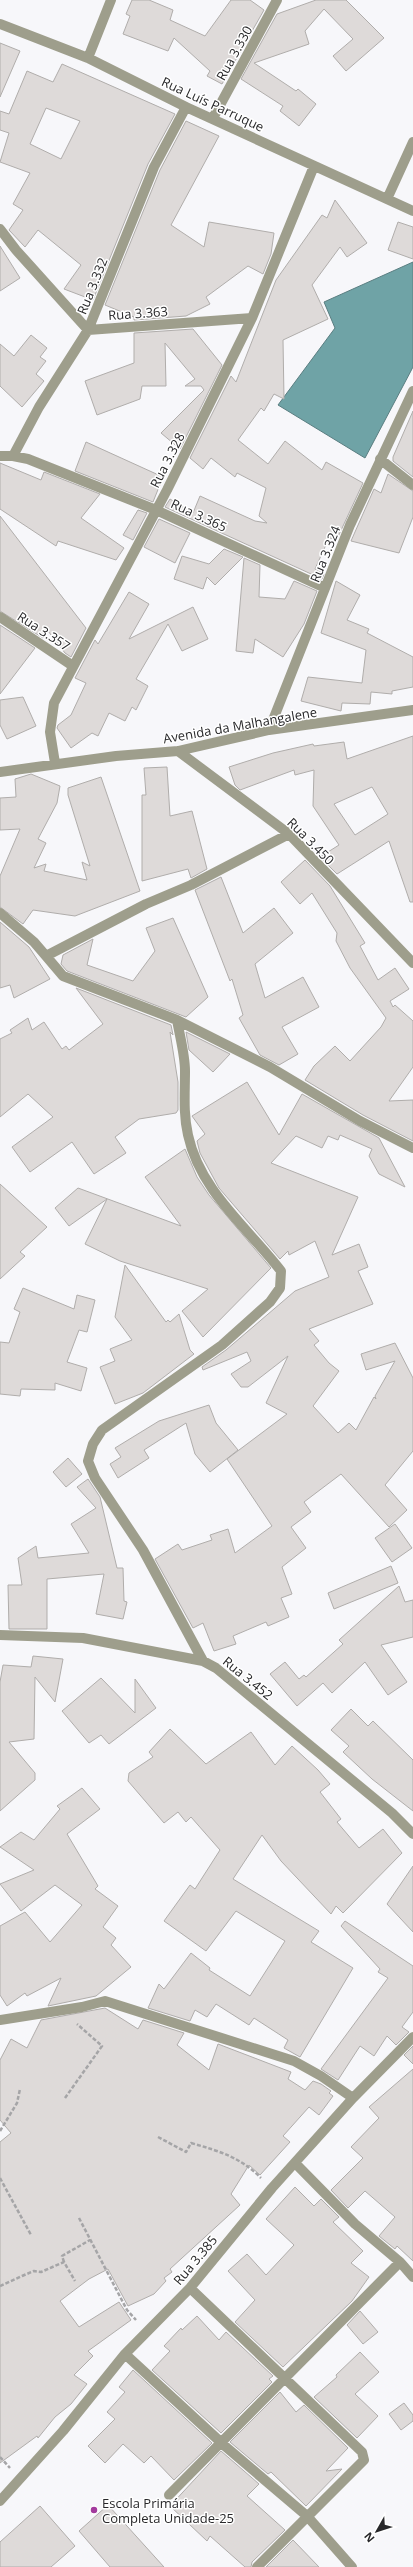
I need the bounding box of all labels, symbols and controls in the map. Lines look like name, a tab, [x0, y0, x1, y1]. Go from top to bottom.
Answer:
street label: Rua 3.330	[212, 23, 256, 83]
street label: Rua Luís Parruque	[159, 72, 267, 136]
street label: Rua 3.332	[72, 255, 112, 317]
street label: Rua 3.363	[108, 302, 168, 324]
street label: Rua 3.328	[145, 429, 189, 491]
street label: Rua 3.365	[168, 494, 230, 536]
street label: Rua 3.324	[305, 522, 345, 585]
street label: Rua 3.357	[14, 607, 74, 655]
street label: Avenida da Malhangalene	[162, 703, 318, 747]
street label: Rua 3.450	[284, 814, 338, 868]
street label: Rua 3.452	[219, 1652, 277, 1704]
street label: Rua 3.385	[169, 2231, 221, 2289]
place label: Escola Primária Completa Unidade-25	[102, 2494, 234, 2527]
marker: Escola Primária Completa Unidade-25	[89, 2505, 99, 2515]
north arrow	[357, 2511, 397, 2551]
text: N	[360, 2529, 377, 2546]

